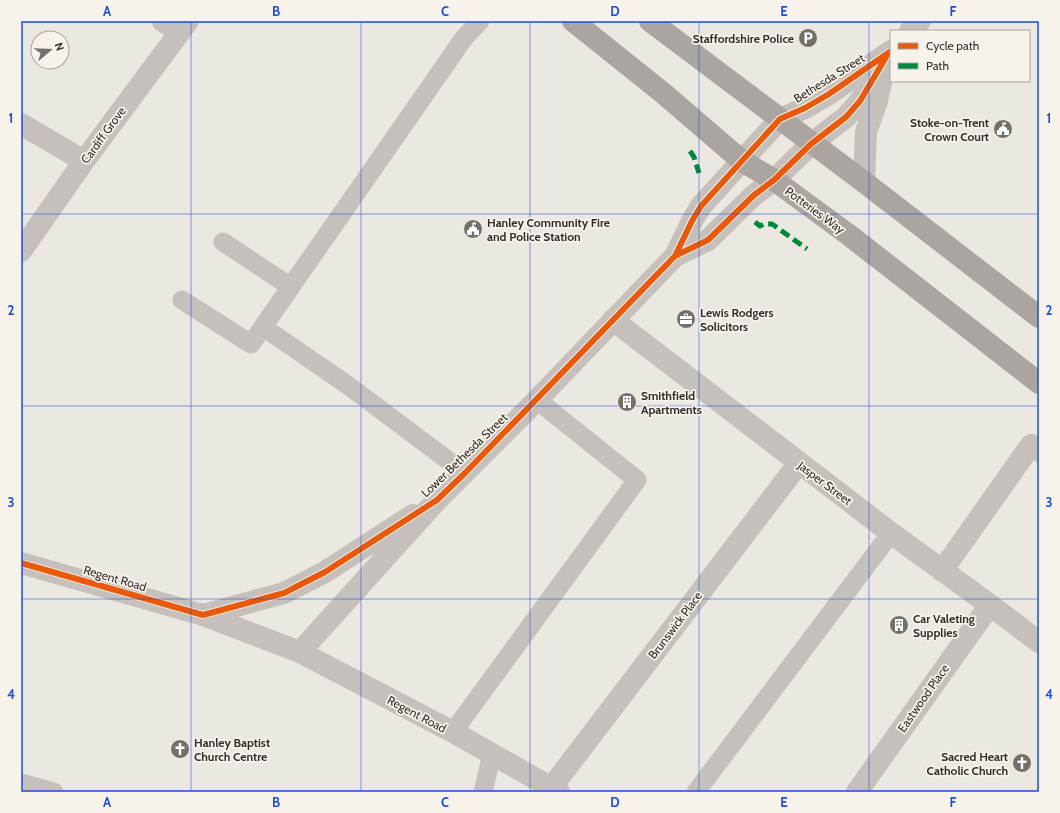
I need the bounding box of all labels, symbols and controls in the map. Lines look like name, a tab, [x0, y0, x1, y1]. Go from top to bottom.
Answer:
text: A	[103, 3, 112, 19]
text: B	[272, 3, 280, 19]
text: C	[441, 3, 449, 19]
text: D	[610, 3, 620, 19]
text: E	[780, 3, 788, 19]
text: F	[950, 3, 957, 19]
parking icon: Staffordshire Police	[797, 27, 819, 49]
north arrow	[30, 30, 70, 70]
legend	[890, 30, 1030, 82]
place label: Staffordshire Police	[693, 31, 794, 46]
text: Cycle path	[926, 38, 979, 53]
text: N	[52, 41, 67, 53]
street label: Bethesda Street	[791, 50, 867, 106]
text: Path	[926, 58, 949, 73]
street label: Cardiff Grove	[77, 104, 129, 166]
text: 1	[9, 110, 13, 126]
text: 1	[1047, 110, 1051, 126]
place label: Stoke-on-Trent Crown Court	[910, 115, 989, 144]
public building icon: Stoke-on-Trent Crown Court	[992, 118, 1014, 140]
street label: Potteries Way	[782, 183, 848, 237]
place label: Hanley Community Fire and Police Station	[487, 215, 610, 244]
public building icon: Hanley Community Fire and Police Station	[462, 218, 484, 240]
text: 2	[8, 302, 15, 318]
text: 2	[1046, 302, 1053, 318]
place label: Lewis Rodgers Solicitors	[700, 305, 774, 334]
office icon: Lewis Rodgers Solicitors	[675, 308, 697, 330]
place label: Smithfield Apartments	[641, 388, 702, 417]
building icon: Smithfield Apartments	[616, 391, 638, 413]
street label: Lower Bethesda Street	[418, 410, 510, 500]
street label: Jasper Street	[794, 457, 855, 508]
text: 3	[7, 494, 15, 510]
text: 3	[1045, 494, 1053, 510]
street label: Regent Road	[82, 562, 148, 594]
street label: Brunswick Place	[645, 588, 705, 662]
place label: Car Valeting Supplies	[913, 611, 975, 640]
building icon: Car Valeting Supplies	[888, 614, 910, 636]
street label: Eastwood Place	[894, 661, 952, 735]
text: 4	[7, 686, 15, 702]
text: 4	[1045, 686, 1053, 702]
street label: Regent Road	[385, 692, 449, 736]
place label: Hanley Baptist Church Centre	[194, 735, 270, 764]
church icon: Hanley Baptist Church Centre	[169, 738, 191, 760]
place label: Sacred Heart Catholic Church	[927, 749, 1008, 778]
church icon: Sacred Heart Catholic Church	[1011, 752, 1033, 774]
text: A	[103, 794, 112, 810]
text: B	[272, 794, 280, 810]
text: C	[441, 794, 449, 810]
text: D	[610, 794, 620, 810]
text: E	[780, 794, 788, 810]
text: F	[950, 794, 957, 810]

